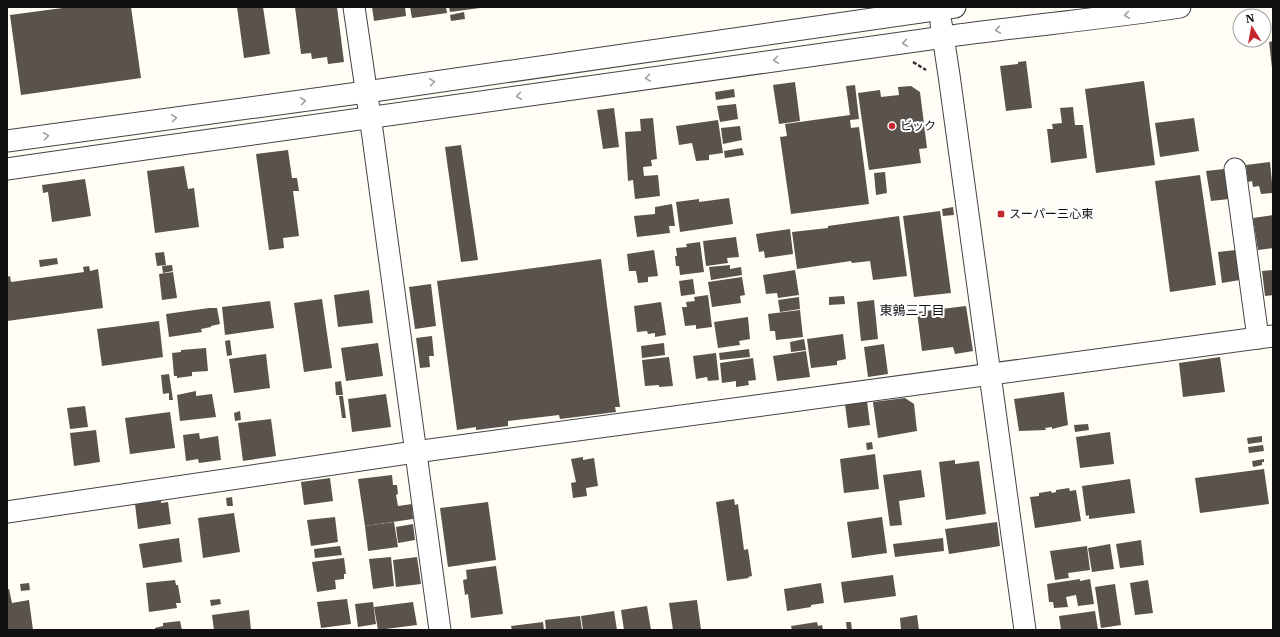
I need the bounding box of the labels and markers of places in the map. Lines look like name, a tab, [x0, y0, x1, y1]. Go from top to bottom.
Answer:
place label: ビック	[900, 118, 936, 133]
marker: ビック	[887, 121, 897, 131]
place label: スーパー三心東	[1009, 206, 1093, 221]
marker: スーパー三心東	[996, 209, 1006, 219]

